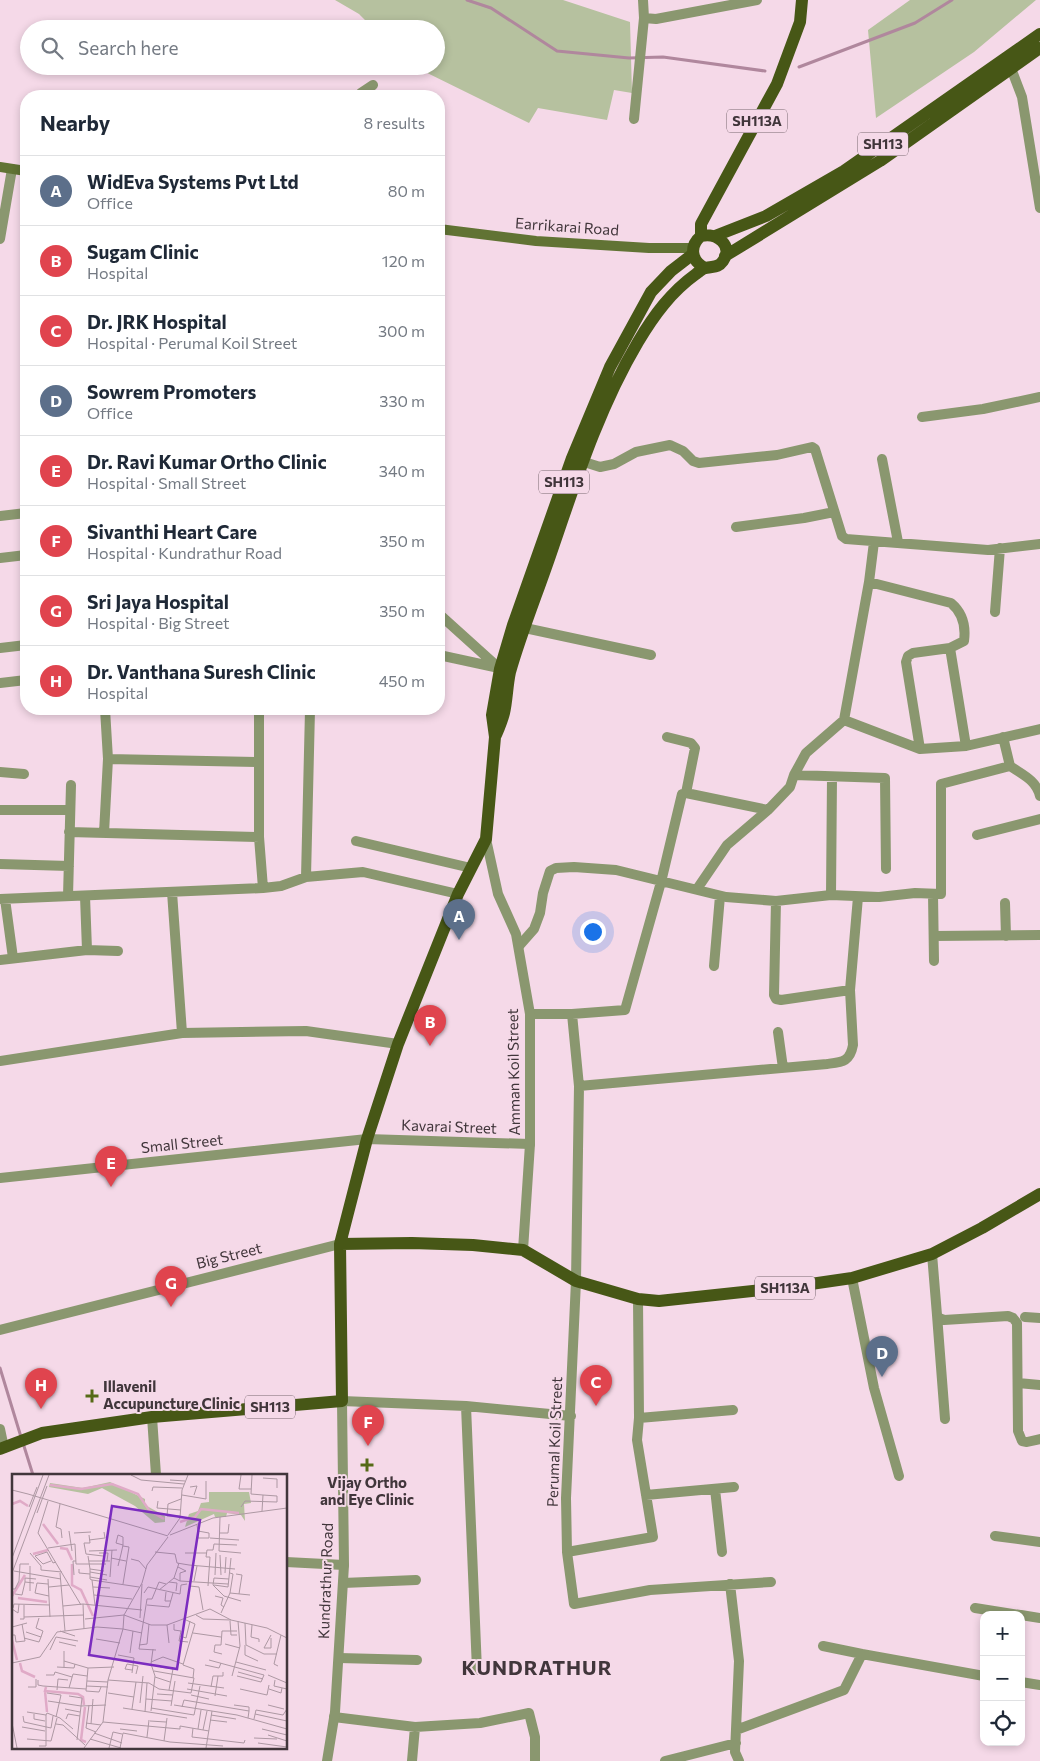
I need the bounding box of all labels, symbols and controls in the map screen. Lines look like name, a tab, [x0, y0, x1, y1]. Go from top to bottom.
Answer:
search box	[20, 20, 445, 75]
icon: search	[38, 34, 66, 62]
text: Search here	[78, 36, 178, 59]
text: Nearby	[40, 110, 110, 135]
road number: SH113A	[727, 110, 787, 132]
text: 8 results	[364, 113, 425, 132]
road number: SH113	[858, 132, 908, 156]
text: WidEva Systems Pvt Ltd	[87, 170, 299, 193]
text: A	[50, 181, 62, 200]
text: 80 m	[388, 181, 425, 200]
text: Office	[87, 193, 133, 212]
street label: Earrikarai Road	[515, 213, 620, 239]
text: Sugam Clinic	[87, 240, 199, 263]
text: B	[51, 251, 61, 270]
text: 120 m	[382, 251, 425, 270]
text: Hospital	[87, 263, 148, 282]
text: Dr. JRK Hospital	[87, 310, 227, 333]
text: C	[51, 321, 61, 340]
text: 300 m	[378, 321, 425, 340]
text: Hospital · Perumal Koil Street	[87, 333, 297, 352]
text: Sowrem Promoters	[87, 380, 256, 403]
text: D	[50, 391, 62, 410]
text: 330 m	[379, 391, 425, 410]
text: Office	[87, 403, 133, 422]
text: Dr. Ravi Kumar Ortho Clinic	[87, 450, 327, 473]
text: E	[51, 461, 61, 480]
text: 340 m	[379, 461, 425, 480]
road number: SH113	[539, 471, 589, 494]
text: Hospital · Small Street	[87, 473, 246, 492]
text: Sivanthi Heart Care	[87, 520, 257, 543]
text: F	[51, 531, 61, 550]
text: 350 m	[379, 531, 425, 550]
text: Hospital · Kundrathur Road	[87, 543, 282, 562]
text: Sri Jaya Hospital	[87, 590, 229, 613]
text: G	[50, 601, 62, 620]
text: 350 m	[379, 601, 425, 620]
text: Hospital · Big Street	[87, 613, 230, 632]
text: Dr. Vanthana Suresh Clinic	[87, 660, 316, 683]
text: H	[50, 671, 62, 690]
text: 450 m	[379, 671, 425, 690]
text: Hospital	[87, 683, 148, 702]
pin: A	[443, 899, 475, 940]
your location	[580, 919, 606, 945]
pin: B	[414, 1005, 446, 1046]
street label: Amman Koil Street	[503, 1008, 523, 1136]
street label: Kavarai Street	[401, 1115, 497, 1137]
street label: Small Street	[140, 1130, 224, 1156]
pin: E	[95, 1146, 127, 1187]
street label: Big Street	[194, 1238, 263, 1272]
pin: G	[155, 1266, 187, 1307]
road number: SH113A	[755, 1276, 815, 1300]
pin: D	[866, 1336, 898, 1377]
pin: C	[580, 1365, 612, 1406]
pin: H	[25, 1368, 57, 1409]
street label: Perumal Koil Street	[543, 1376, 565, 1507]
place label: Illavenil Accupuncture Clinic	[103, 1377, 240, 1412]
marker: Illavenil Accupuncture Clinic	[85, 1389, 99, 1403]
road number: SH113	[245, 1395, 295, 1418]
pin: F	[352, 1405, 384, 1446]
marker: Vijay Ortho and Eye Clinic	[360, 1458, 374, 1472]
place label: Vijay Ortho and Eye Clinic	[320, 1473, 414, 1508]
inset map	[12, 1474, 288, 1748]
street label: Kundrathur Road	[314, 1523, 336, 1639]
map controls	[980, 1611, 1025, 1746]
button: +	[980, 1611, 1025, 1656]
district label: KUNDRATHUR	[461, 1655, 613, 1679]
button: −	[980, 1656, 1025, 1701]
button: locate	[980, 1701, 1025, 1746]

